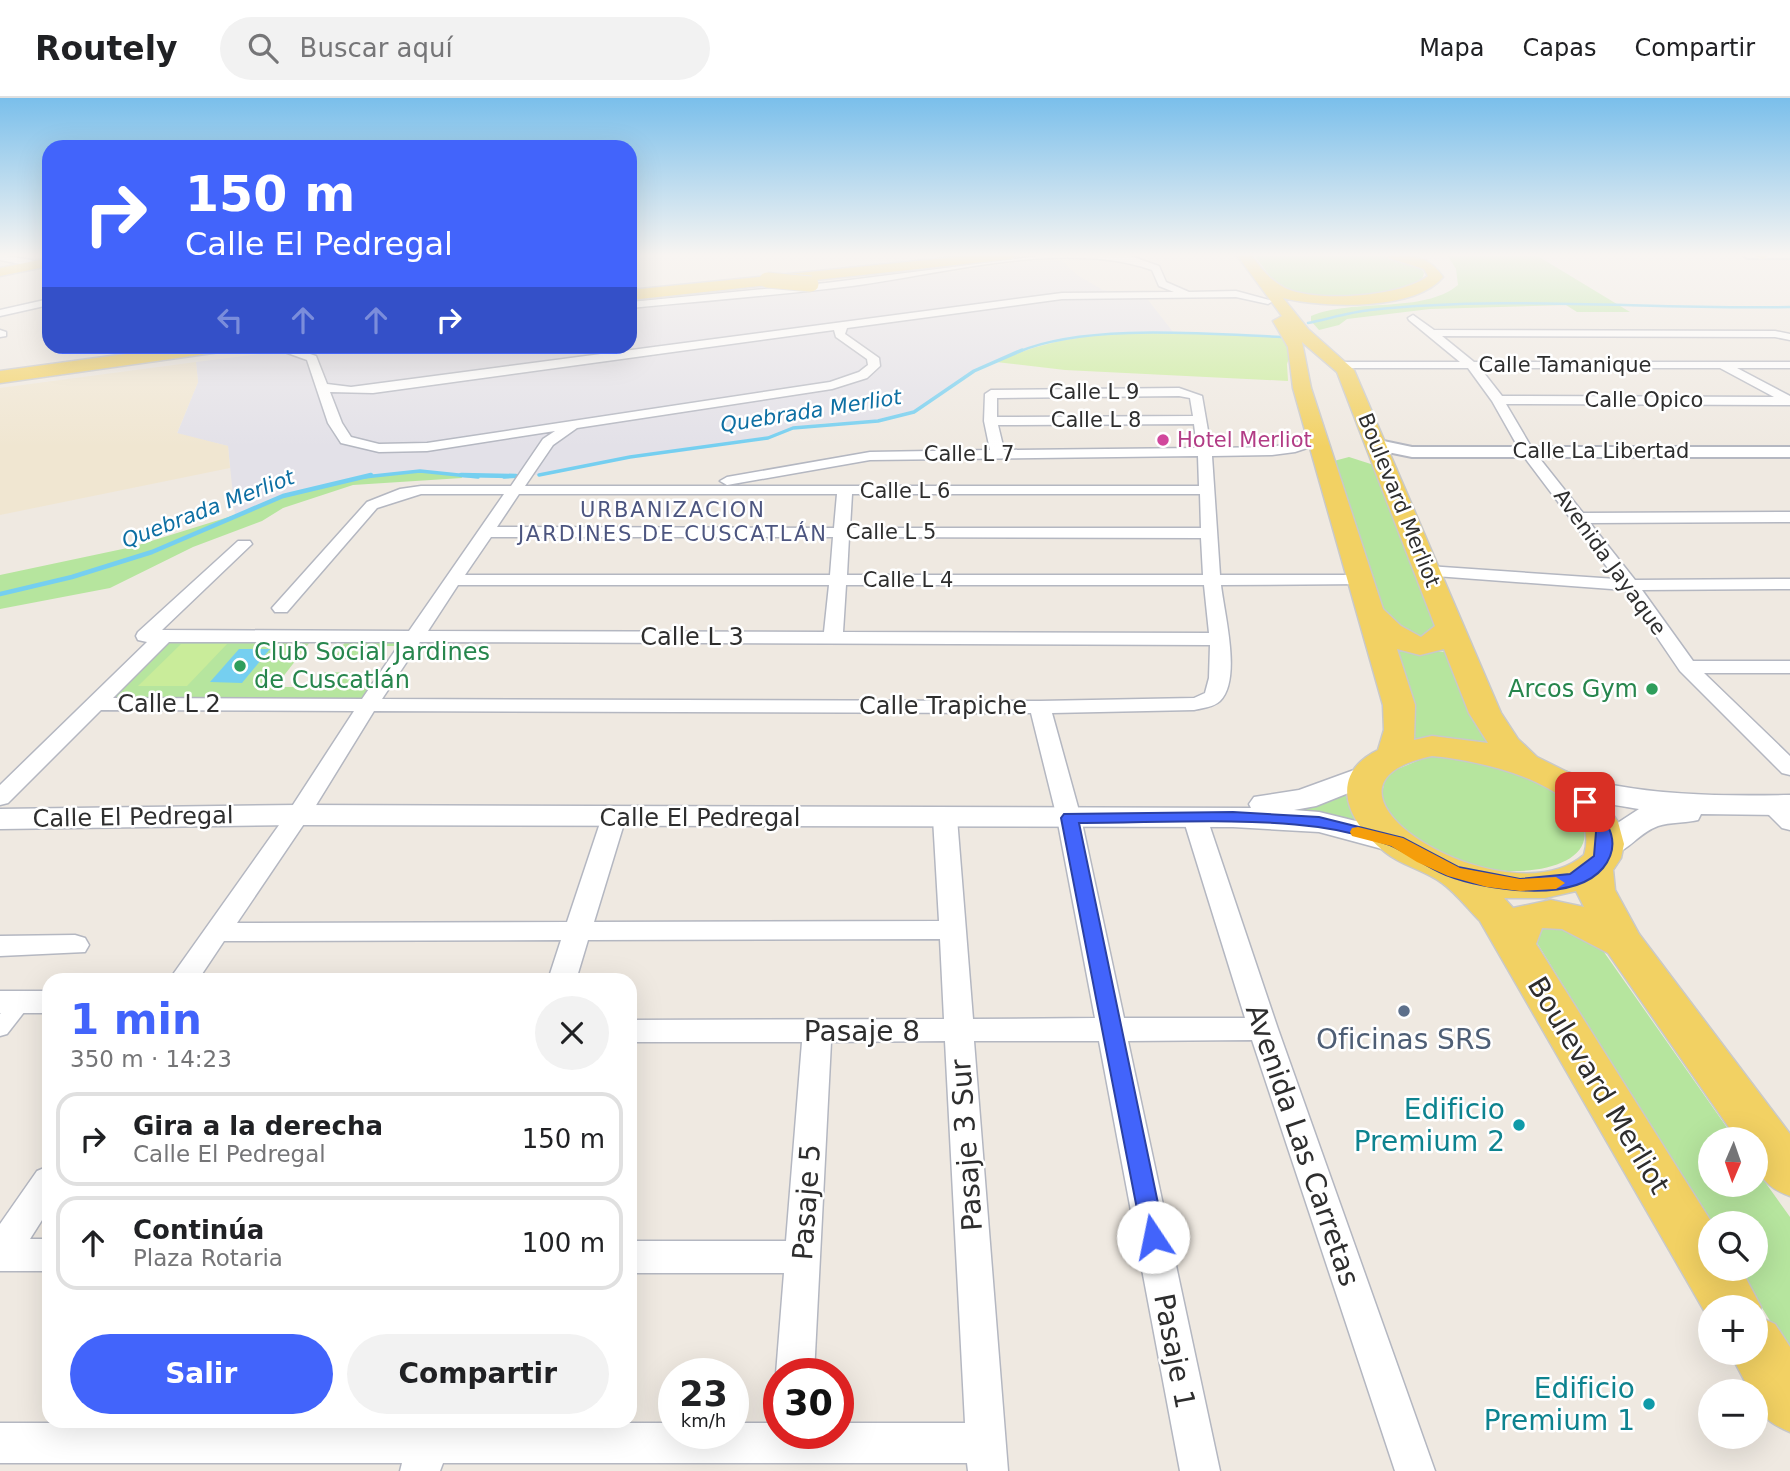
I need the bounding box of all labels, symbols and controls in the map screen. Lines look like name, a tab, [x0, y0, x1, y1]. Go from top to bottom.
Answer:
search box	[220, 17, 710, 80]
text: Routely	[35, 29, 178, 68]
icon: search	[244, 29, 282, 67]
text: Buscar aquí	[300, 33, 453, 63]
text: Mapa	[1419, 34, 1485, 62]
text: Capas	[1523, 34, 1596, 62]
text: Compartir	[1634, 34, 1755, 62]
text: 150 m	[185, 166, 355, 223]
icon: right	[70, 168, 161, 259]
text: Calle El Pedregal	[185, 225, 453, 263]
icon: left	[211, 301, 249, 339]
icon: ahead	[284, 301, 322, 339]
icon: ahead	[357, 301, 395, 339]
icon: right	[430, 301, 468, 339]
street label: Calle Tamanique	[1478, 353, 1652, 377]
street label: Calle L 9	[1049, 380, 1139, 404]
water label: Quebrada Merliot	[719, 385, 904, 437]
street label: Calle Opico	[1585, 388, 1703, 412]
street label: Calle L 8	[1051, 408, 1141, 432]
street label: Boulevard Merliot	[1353, 410, 1445, 590]
place label: Hotel Merliot	[1177, 428, 1312, 452]
marker: Hotel Merliot	[1155, 432, 1171, 448]
street label: Calle La Libertad	[1513, 439, 1689, 463]
street label: Calle L 7	[924, 442, 1014, 466]
water label: Quebrada Merliot	[118, 465, 298, 553]
street label: Calle L 6	[860, 479, 950, 503]
street label: Avenida Jayaque	[1549, 484, 1671, 640]
district label: URBANIZACION JARDINES DE CUSCATLÁN	[516, 498, 828, 546]
street label: Calle L 5	[846, 520, 936, 544]
street label: Calle L 4	[863, 568, 953, 592]
street label: Calle L 3	[640, 623, 744, 651]
place label: Club Social Jardines de Cuscatlán	[254, 638, 490, 694]
marker: Club Social Jardines de Cuscatlán	[232, 658, 248, 674]
place label: Arcos Gym	[1508, 675, 1638, 703]
marker: Arcos Gym	[1644, 681, 1660, 697]
street label: Calle L 2	[117, 690, 221, 718]
street label: Calle Trapiche	[859, 692, 1027, 720]
pin	[1555, 772, 1615, 832]
icon: arrive	[1566, 783, 1604, 821]
street label: Calle El Pedregal	[32, 801, 234, 833]
street label: Calle El Pedregal	[600, 804, 801, 832]
street label: Boulevard Merliot	[1521, 971, 1676, 1200]
text: 1 min	[70, 995, 202, 1044]
button: close	[535, 996, 609, 1070]
street label: Avenida Las Carretas	[1239, 1000, 1366, 1290]
marker: Oficinas SRS	[1396, 1003, 1412, 1019]
street label: Pasaje 8	[804, 1015, 920, 1048]
place label: Oficinas SRS	[1316, 1023, 1492, 1056]
text: 350 m · 14:23	[70, 1046, 232, 1072]
street label: Pasaje 3 Sur	[944, 1057, 989, 1232]
place label: Edificio Premium 2	[1354, 1093, 1505, 1158]
text: Gira a la derecha	[133, 1111, 383, 1141]
marker: Edificio Premium 2	[1511, 1117, 1527, 1133]
icon: right	[74, 1120, 112, 1158]
text: 150 m	[522, 1124, 605, 1154]
north arrow	[1698, 1127, 1768, 1197]
map controls	[1698, 1127, 1768, 1449]
text: Calle El Pedregal	[133, 1141, 326, 1167]
street label: Pasaje 5	[786, 1143, 827, 1261]
position arrow	[1116, 1200, 1190, 1274]
button: search	[1698, 1211, 1768, 1281]
text: Continúa	[133, 1215, 264, 1245]
icon: ahead	[74, 1224, 112, 1262]
text: 100 m	[522, 1228, 605, 1258]
text: Plaza Rotaria	[133, 1245, 283, 1271]
street label: Pasaje 1	[1147, 1291, 1202, 1411]
button: +	[1698, 1295, 1768, 1365]
button: Salir	[70, 1334, 333, 1414]
button: Compartir	[347, 1334, 609, 1414]
speed limit sign: 30	[763, 1358, 854, 1449]
place label: Edificio Premium 1	[1484, 1372, 1635, 1437]
text: 23	[679, 1374, 728, 1414]
button: −	[1698, 1379, 1768, 1449]
marker: Edificio Premium 1	[1641, 1396, 1657, 1412]
text: km/h	[681, 1410, 726, 1431]

